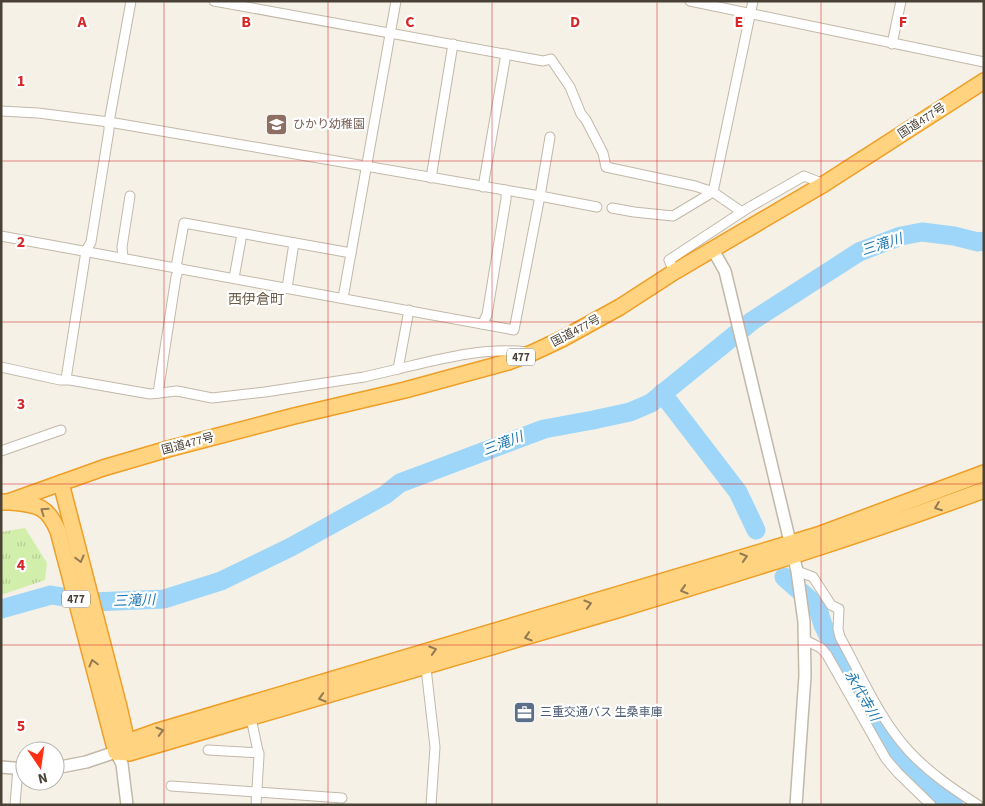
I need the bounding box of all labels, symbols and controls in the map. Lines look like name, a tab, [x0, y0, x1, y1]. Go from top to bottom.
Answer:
text: A	[76, 11, 87, 33]
text: B	[241, 11, 251, 33]
text: C	[405, 11, 415, 33]
text: D	[570, 11, 580, 33]
text: E	[735, 11, 743, 33]
text: F	[899, 11, 907, 33]
text: 1	[17, 70, 25, 92]
street label: 国道477号	[895, 99, 949, 143]
school or university icon: ひかり幼稚園	[265, 112, 289, 136]
place label: ひかり幼稚園	[293, 116, 365, 133]
water label: 三滝川	[859, 228, 907, 261]
text: 2	[17, 231, 25, 253]
district label: 西伊倉町	[228, 290, 284, 310]
street label: 国道477号	[548, 311, 604, 351]
road number: 477	[507, 348, 535, 366]
text: 3	[17, 393, 25, 415]
water label: 三滝川	[480, 426, 528, 461]
street label: 国道477号	[160, 429, 216, 459]
one-way arrow	[934, 501, 943, 511]
one-way arrow	[40, 508, 50, 517]
one-way arrow	[740, 553, 748, 563]
text: 4	[17, 554, 26, 576]
one-way arrow	[75, 555, 85, 563]
one-way arrow	[680, 584, 689, 594]
road number: 477	[62, 590, 90, 608]
water label: 三滝川	[113, 590, 157, 612]
one-way arrow	[584, 599, 592, 609]
one-way arrow	[525, 631, 533, 641]
one-way arrow	[428, 645, 436, 655]
one-way arrow	[89, 660, 99, 668]
water label: 永代寺川	[839, 667, 886, 727]
one-way arrow	[319, 692, 327, 702]
office icon: 三重交通バス 生桑車庫	[512, 700, 536, 724]
place label: 三重交通バス 生桑車庫	[540, 704, 662, 721]
text: 5	[17, 715, 25, 737]
one-way arrow	[155, 727, 163, 737]
north arrow	[15, 741, 65, 791]
text: N	[36, 767, 49, 788]

